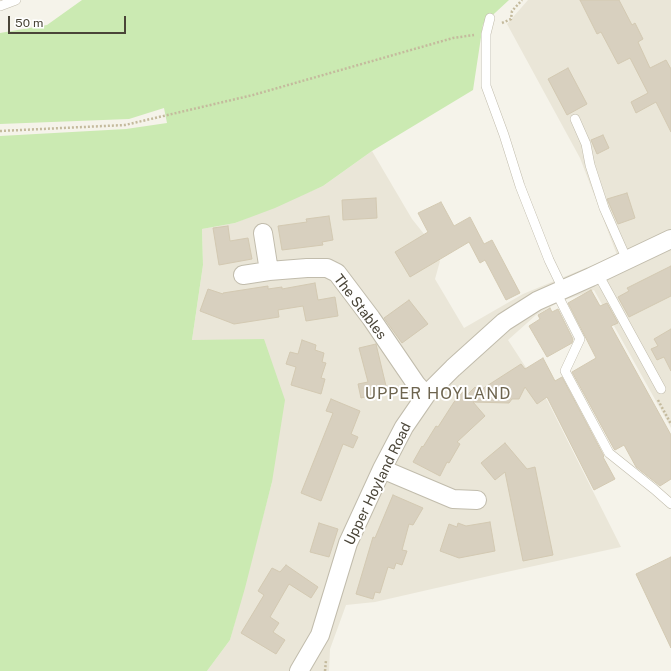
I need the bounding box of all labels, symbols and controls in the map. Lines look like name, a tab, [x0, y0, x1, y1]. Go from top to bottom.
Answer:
scale bar	[10, 8, 128, 34]
text: 50 m	[15, 16, 43, 30]
street label: The Stables	[330, 271, 390, 343]
district label: UPPER HOYLAND	[365, 384, 511, 404]
street label: Upper Hoyland Road	[341, 420, 415, 548]

